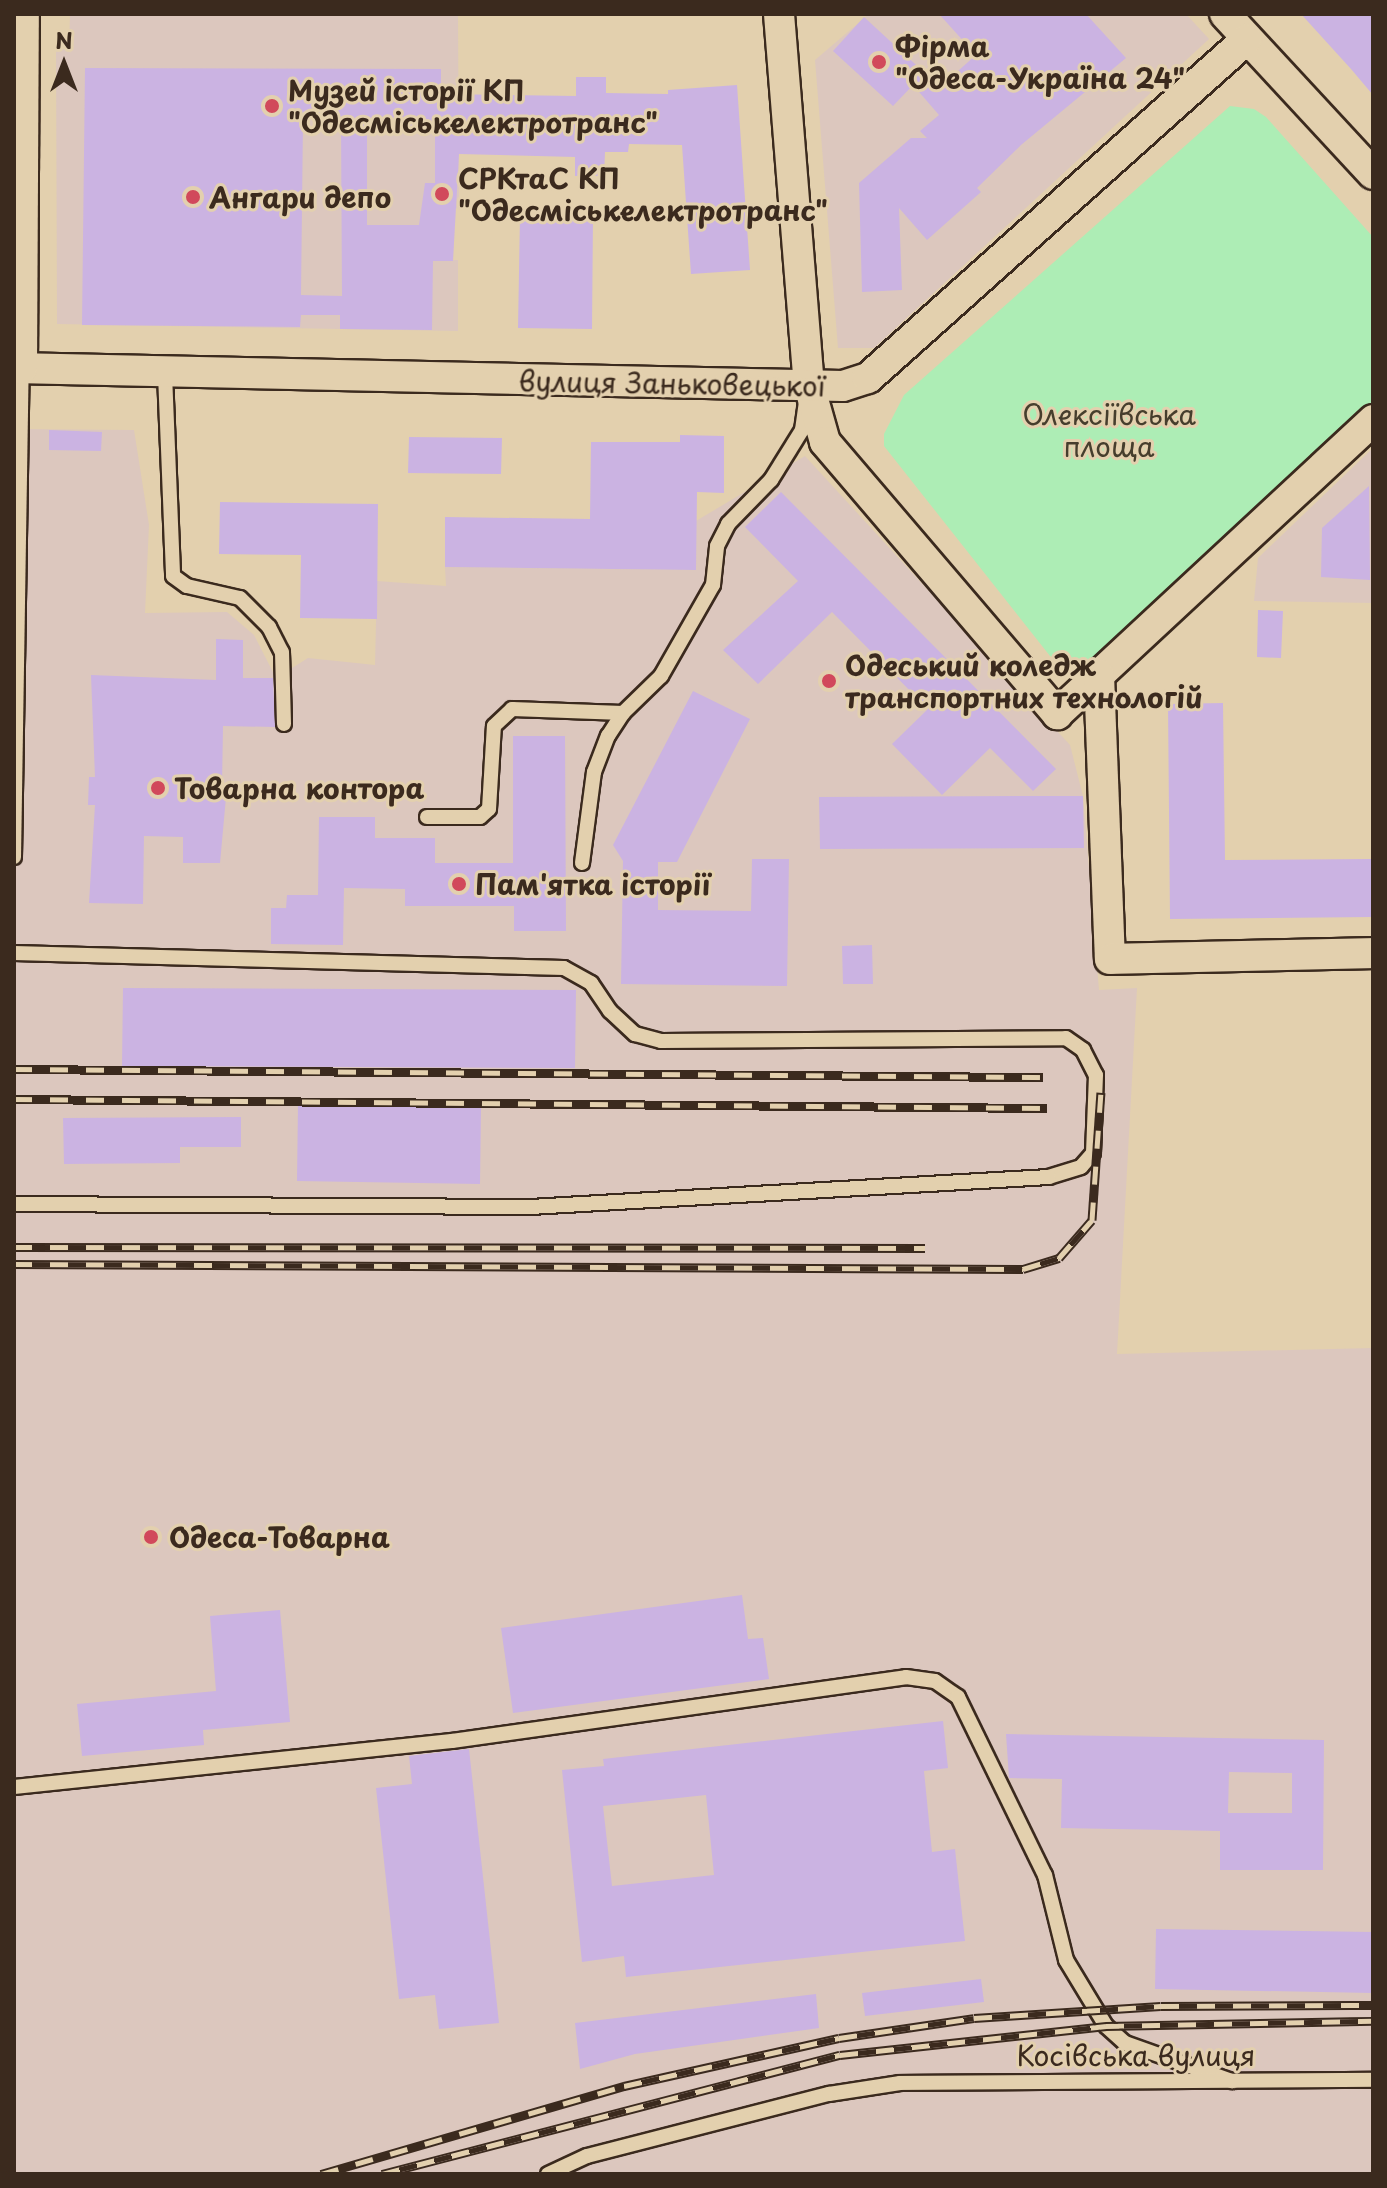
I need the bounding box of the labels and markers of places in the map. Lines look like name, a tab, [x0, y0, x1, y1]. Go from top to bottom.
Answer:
place label: Фірма "Одеса-Україна 24"	[895, 29, 1186, 95]
marker: Фірма "Одеса-Україна 24"	[870, 53, 888, 71]
place label: Музей історії КП "Одесміськелектротранс"	[288, 73, 658, 139]
marker: Музей історії КП "Одесміськелектротранс"	[263, 97, 281, 115]
place label: СРКтаС КП "Одесміськелектротранс"	[458, 161, 828, 227]
place label: Ангари депо	[209, 180, 392, 214]
marker: СРКтаС КП "Одесміськелектротранс"	[433, 185, 451, 203]
marker: Ангари депо	[184, 188, 202, 206]
place label: Одеський коледж транспортних технологій	[845, 648, 1204, 714]
marker: Одеський коледж транспортних технологій	[820, 672, 838, 690]
place label: Товарна контора	[174, 771, 425, 805]
marker: Товарна контора	[149, 779, 167, 797]
place label: Пам'ятка історії	[475, 867, 713, 901]
marker: Пам'ятка історії	[450, 875, 468, 893]
place label: Одеса-Товарна	[169, 1520, 390, 1554]
marker: Одеса-Товарна	[140, 1526, 162, 1548]

